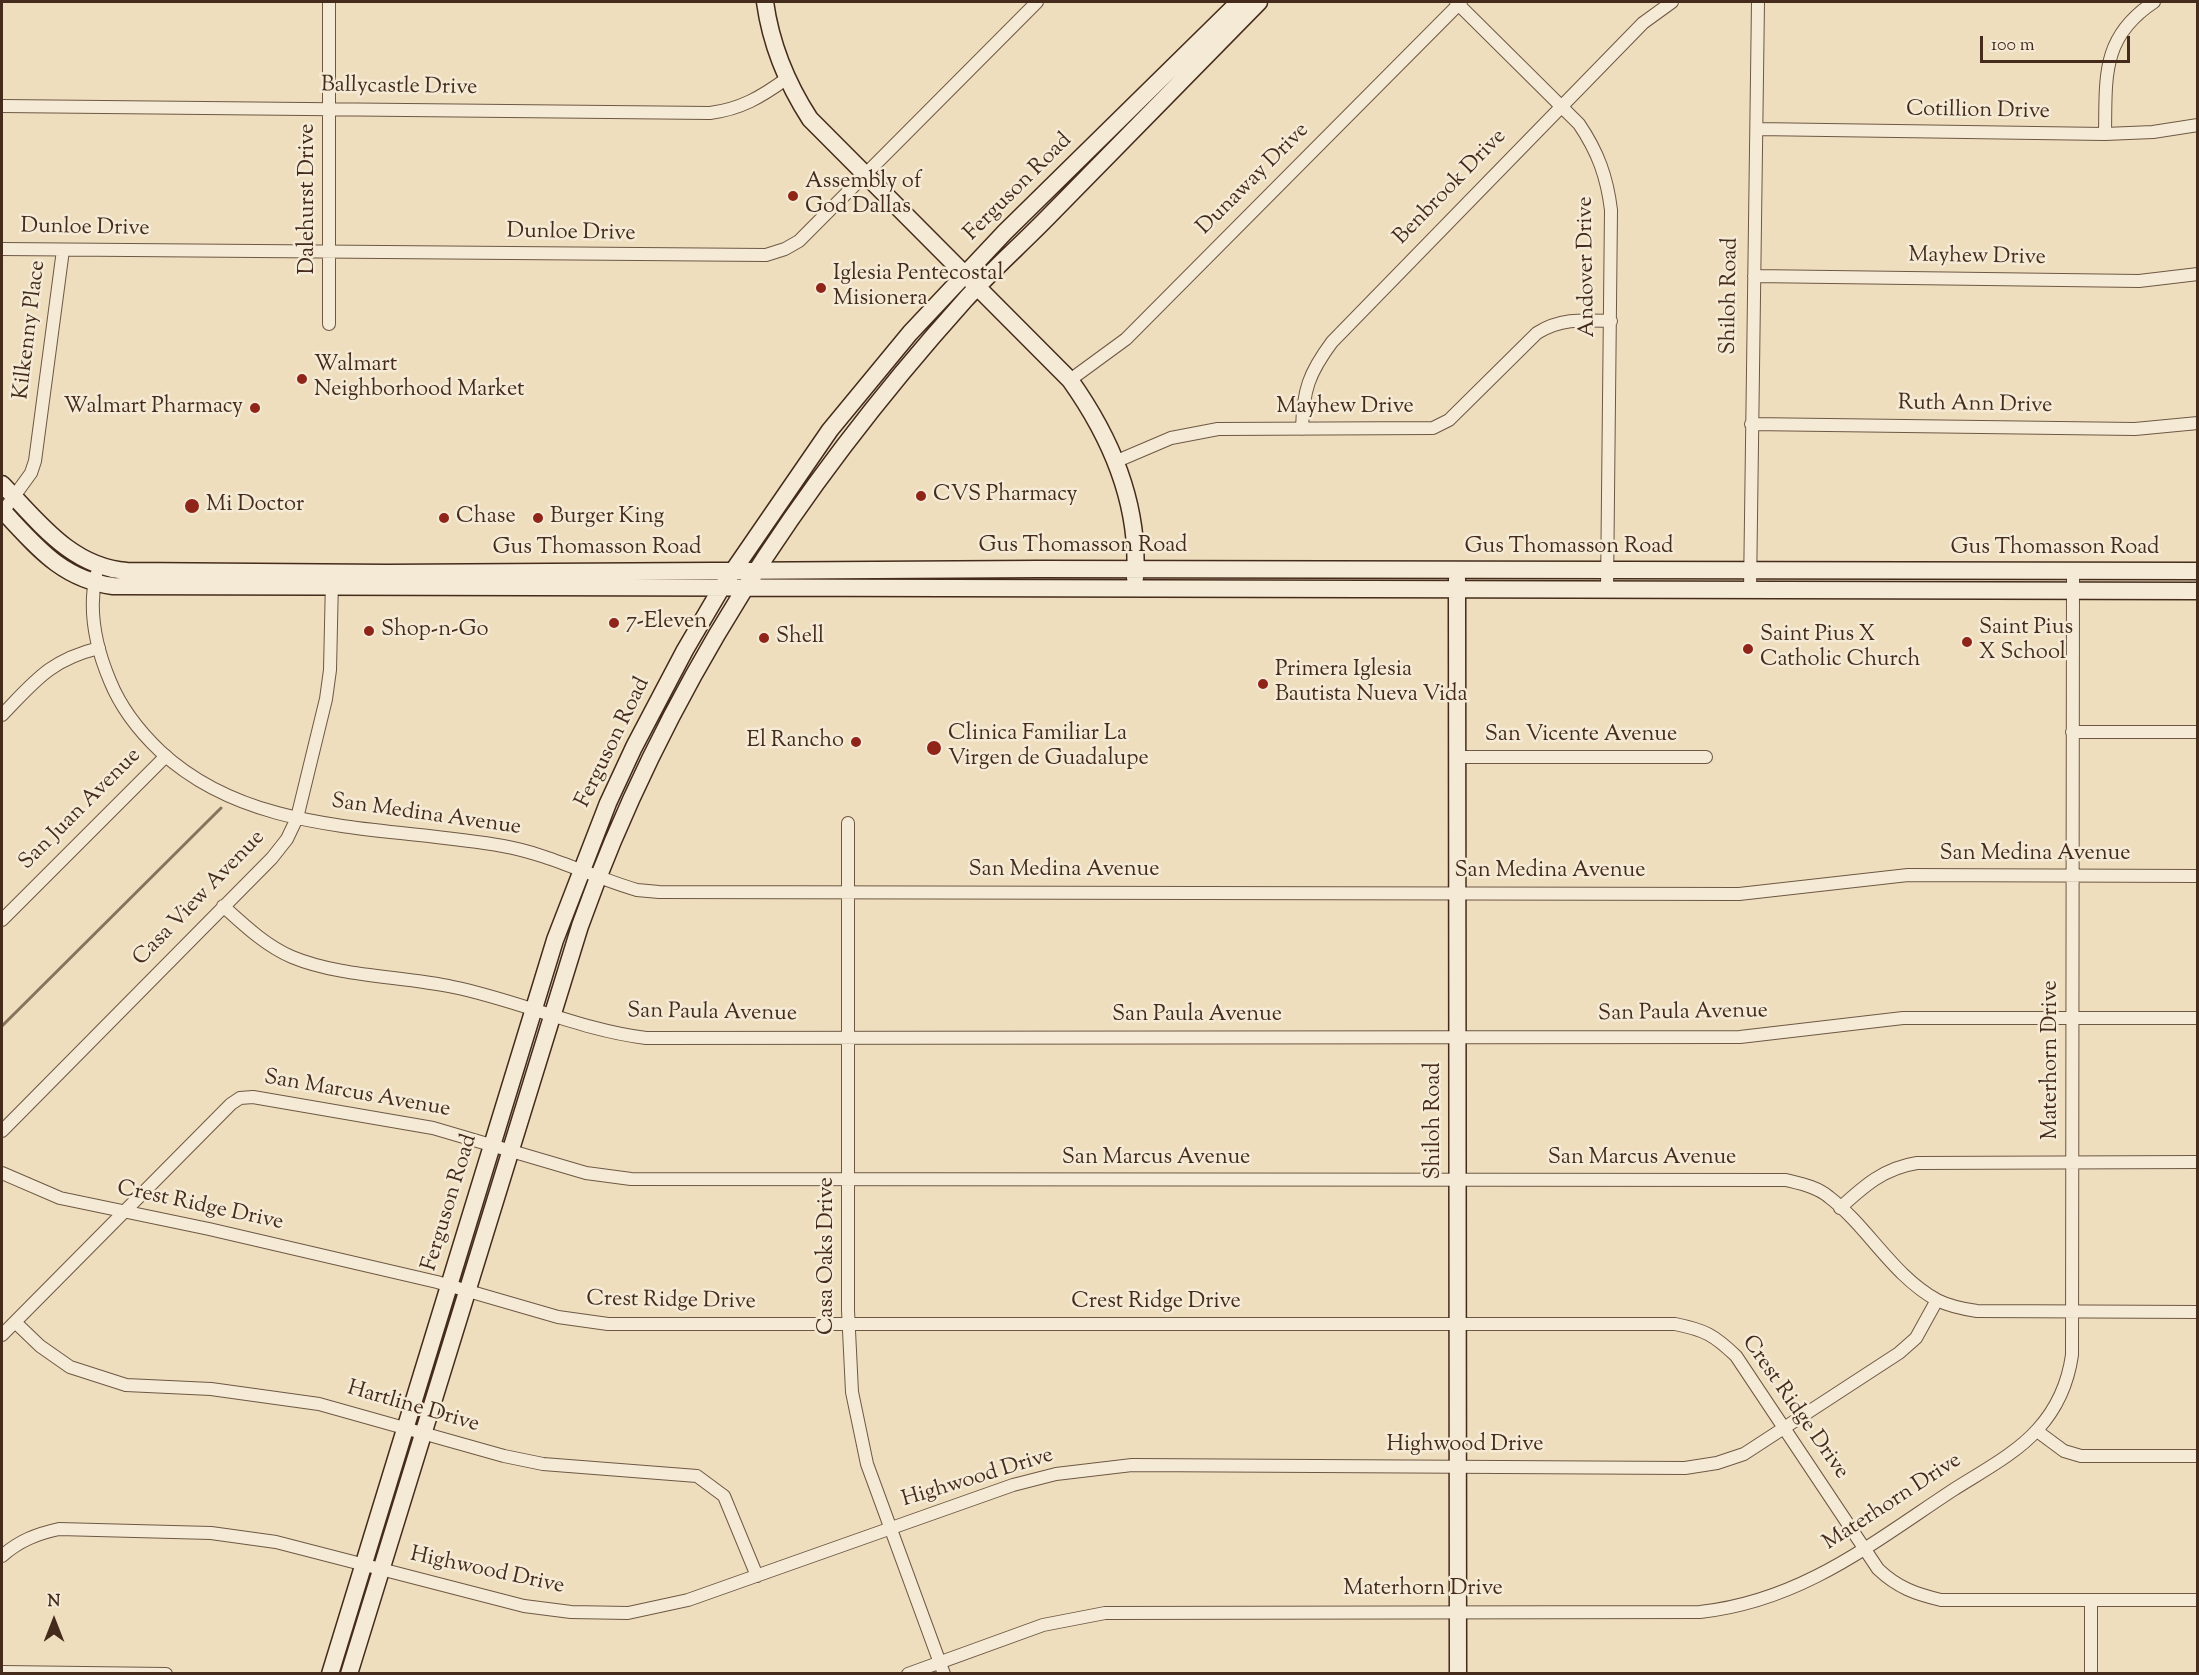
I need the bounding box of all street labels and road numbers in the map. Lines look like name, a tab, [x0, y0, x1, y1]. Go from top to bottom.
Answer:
street label: Ballycastle Drive	[320, 73, 478, 103]
street label: Cotillion Drive	[1906, 98, 2050, 126]
street label: Dunaway Drive	[1192, 118, 1316, 242]
street label: Dalehurst Drive	[296, 123, 322, 275]
street label: Benbrook Drive	[1389, 125, 1513, 251]
street label: Ferguson Road	[960, 129, 1078, 247]
street label: Andover Drive	[1574, 196, 1602, 338]
street label: Dunloe Drive	[20, 215, 150, 243]
street label: Dunloe Drive	[506, 220, 636, 248]
street label: Shiloh Road	[1717, 237, 1745, 355]
street label: Mayhew Drive	[1908, 244, 2046, 272]
street label: Kilkenny Place	[9, 259, 53, 401]
street label: Ruth Ann Drive	[1898, 391, 2052, 421]
street label: Mayhew Drive	[1276, 395, 1414, 421]
street label: Gus Thomasson Road	[979, 534, 1187, 560]
street label: Gus Thomasson Road	[1465, 535, 1673, 561]
street label: Gus Thomasson Road	[493, 536, 701, 562]
street label: Gus Thomasson Road	[1951, 536, 2159, 562]
street label: Ferguson Road	[571, 674, 657, 812]
street label: San Vicente Avenue	[1485, 723, 1677, 749]
street label: San Juan Avenue	[15, 744, 147, 876]
street label: San Medina Avenue	[330, 790, 522, 842]
street label: Casa View Avenue	[129, 826, 271, 972]
street label: San Medina Avenue	[1939, 842, 2131, 868]
street label: San Medina Avenue	[968, 858, 1160, 884]
street label: San Medina Avenue	[1454, 859, 1646, 885]
street label: Materhorn Drive	[2039, 980, 2065, 1140]
street label: San Paula Avenue	[627, 999, 797, 1029]
street label: San Paula Avenue	[1598, 999, 1768, 1029]
street label: San Paula Avenue	[1112, 1003, 1282, 1029]
street label: Shiloh Road	[1422, 1062, 1448, 1180]
street label: San Marcus Avenue	[262, 1066, 452, 1124]
street label: Ferguson Road	[418, 1131, 484, 1275]
street label: San Marcus Avenue	[1062, 1146, 1250, 1172]
street label: San Marcus Avenue	[1548, 1146, 1736, 1172]
street label: Crest Ridge Drive	[114, 1176, 286, 1238]
street label: Casa Oaks Drive	[815, 1177, 841, 1335]
street label: Crest Ridge Drive	[586, 1287, 756, 1317]
street label: Crest Ridge Drive	[1071, 1290, 1241, 1316]
street label: Crest Ridge Drive	[1735, 1331, 1853, 1485]
street label: Hartline Drive	[344, 1377, 482, 1439]
street label: Highwood Drive	[1387, 1433, 1543, 1459]
street label: Highwood Drive	[899, 1443, 1057, 1515]
street label: Materhorn Drive	[1819, 1448, 1967, 1558]
street label: Highwood Drive	[408, 1543, 566, 1601]
street label: Materhorn Drive	[1343, 1577, 1503, 1603]

